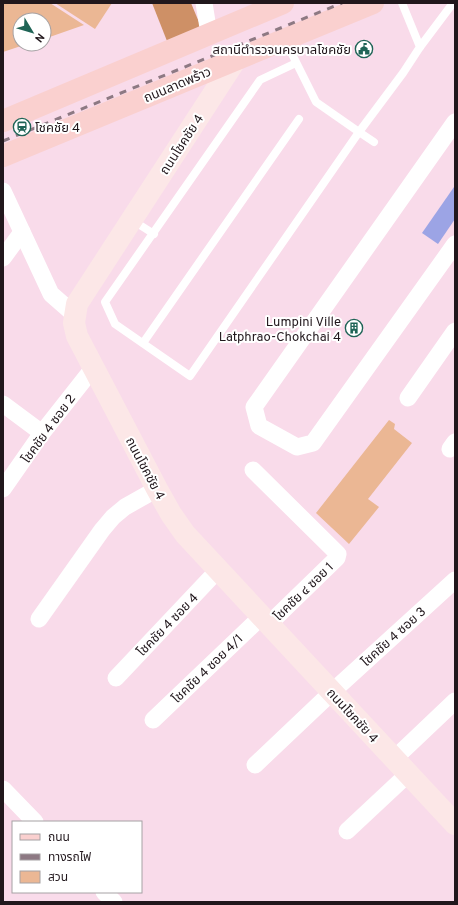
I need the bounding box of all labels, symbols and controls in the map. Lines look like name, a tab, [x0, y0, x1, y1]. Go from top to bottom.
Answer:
north arrow	[12, 12, 52, 52]
text: N	[31, 30, 47, 45]
public building icon: สถานีตำรวจนครบาลโชคชัย	[354, 39, 374, 59]
place label: สถานีตำรวจนครบาลโชคชัย	[213, 43, 351, 59]
street label: ถนนลาดพร้าว	[142, 65, 214, 107]
street label: ถนนโชคชัย 4	[157, 112, 208, 178]
station icon: โชคชัย 4	[12, 117, 32, 137]
place label: โชคชัย 4	[35, 121, 80, 137]
place label: Lumpini Ville Latphrao-Chokchai 4	[219, 315, 341, 346]
building icon: Lumpini Ville Latphrao-Chokchai 4	[344, 318, 364, 338]
street label: โชคชัย 4 ซอย 2	[19, 391, 80, 467]
street label: ถนนโชคชัย 4	[121, 435, 167, 503]
street label: โชคชัย ๔ ซอย 1	[271, 560, 338, 625]
street label: โชคชัย 4 ซอย 4	[134, 590, 203, 660]
street label: โชคชัย 4 ซอย 3	[359, 604, 430, 671]
street label: โชคชัย 4 ซอย 4/1	[169, 631, 247, 707]
street label: ถนนโชคชัย 4	[322, 686, 381, 747]
legend	[12, 821, 142, 893]
text: ถนน	[48, 830, 70, 846]
text: ทางรถไฟ	[48, 850, 91, 866]
text: สวน	[48, 870, 68, 886]

